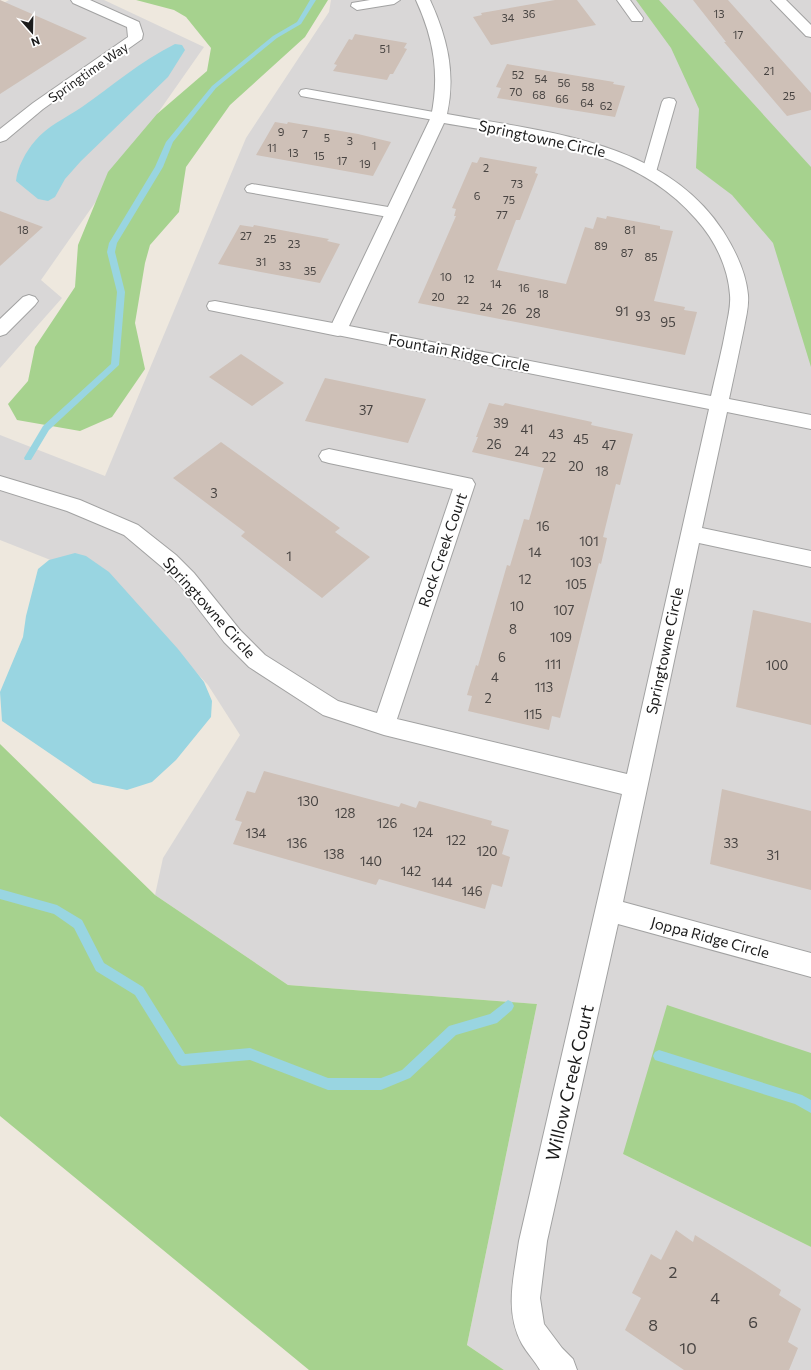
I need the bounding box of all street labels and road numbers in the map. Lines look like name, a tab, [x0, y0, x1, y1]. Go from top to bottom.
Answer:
street label: Springtime Way	[45, 38, 131, 105]
street label: Springtowne Circle	[477, 116, 607, 160]
street label: Fountain Ridge Circle	[387, 329, 532, 375]
street label: Rock Creek Court	[414, 490, 470, 609]
street label: Springtowne Circle	[160, 553, 260, 661]
street label: Springtowne Circle	[642, 586, 686, 716]
street label: Joppa Ridge Circle	[649, 913, 772, 962]
street label: Willow Creek Court	[540, 1003, 598, 1163]

